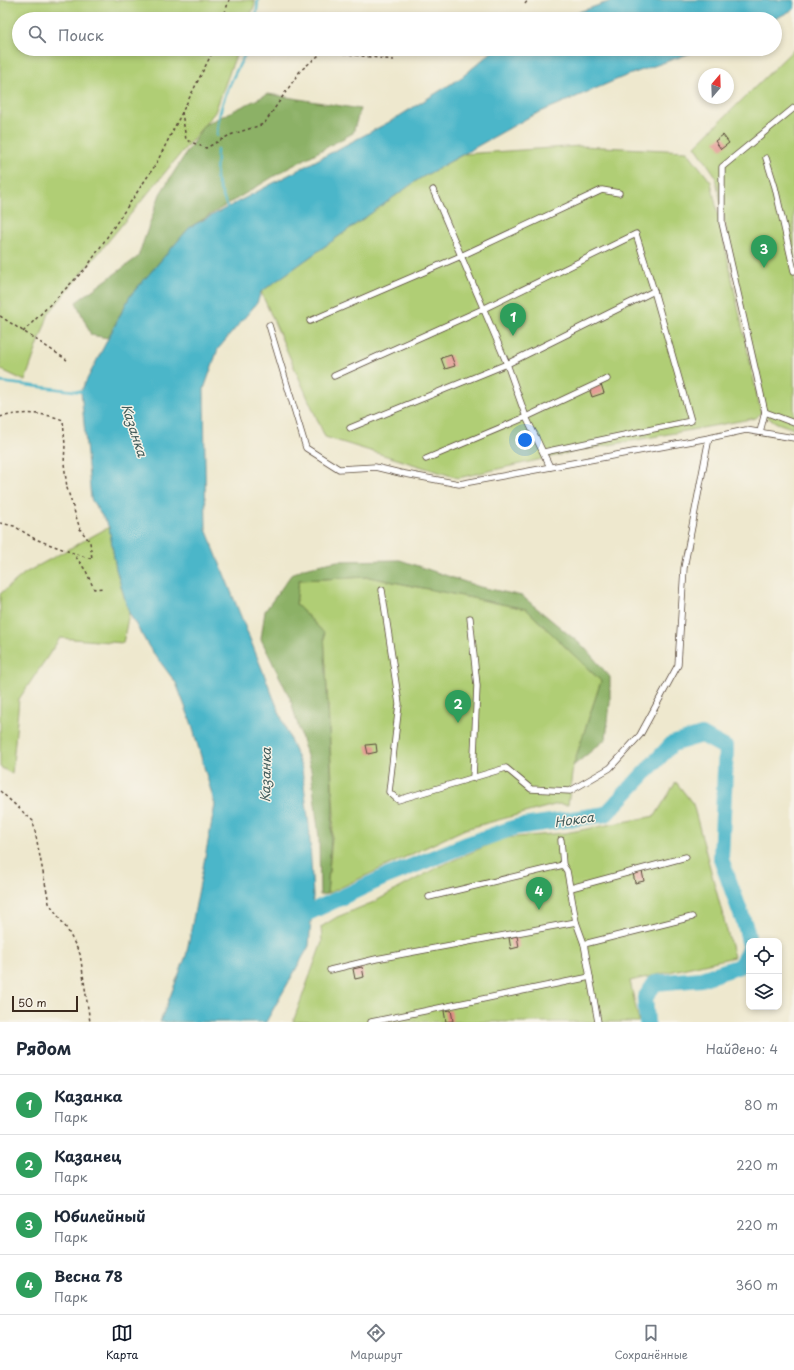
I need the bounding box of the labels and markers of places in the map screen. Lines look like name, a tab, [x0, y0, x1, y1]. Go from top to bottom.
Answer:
pin: 3	[751, 235, 777, 268]
pin: 1	[500, 303, 526, 336]
pin: 2	[445, 690, 471, 723]
pin: 4	[526, 877, 552, 910]

